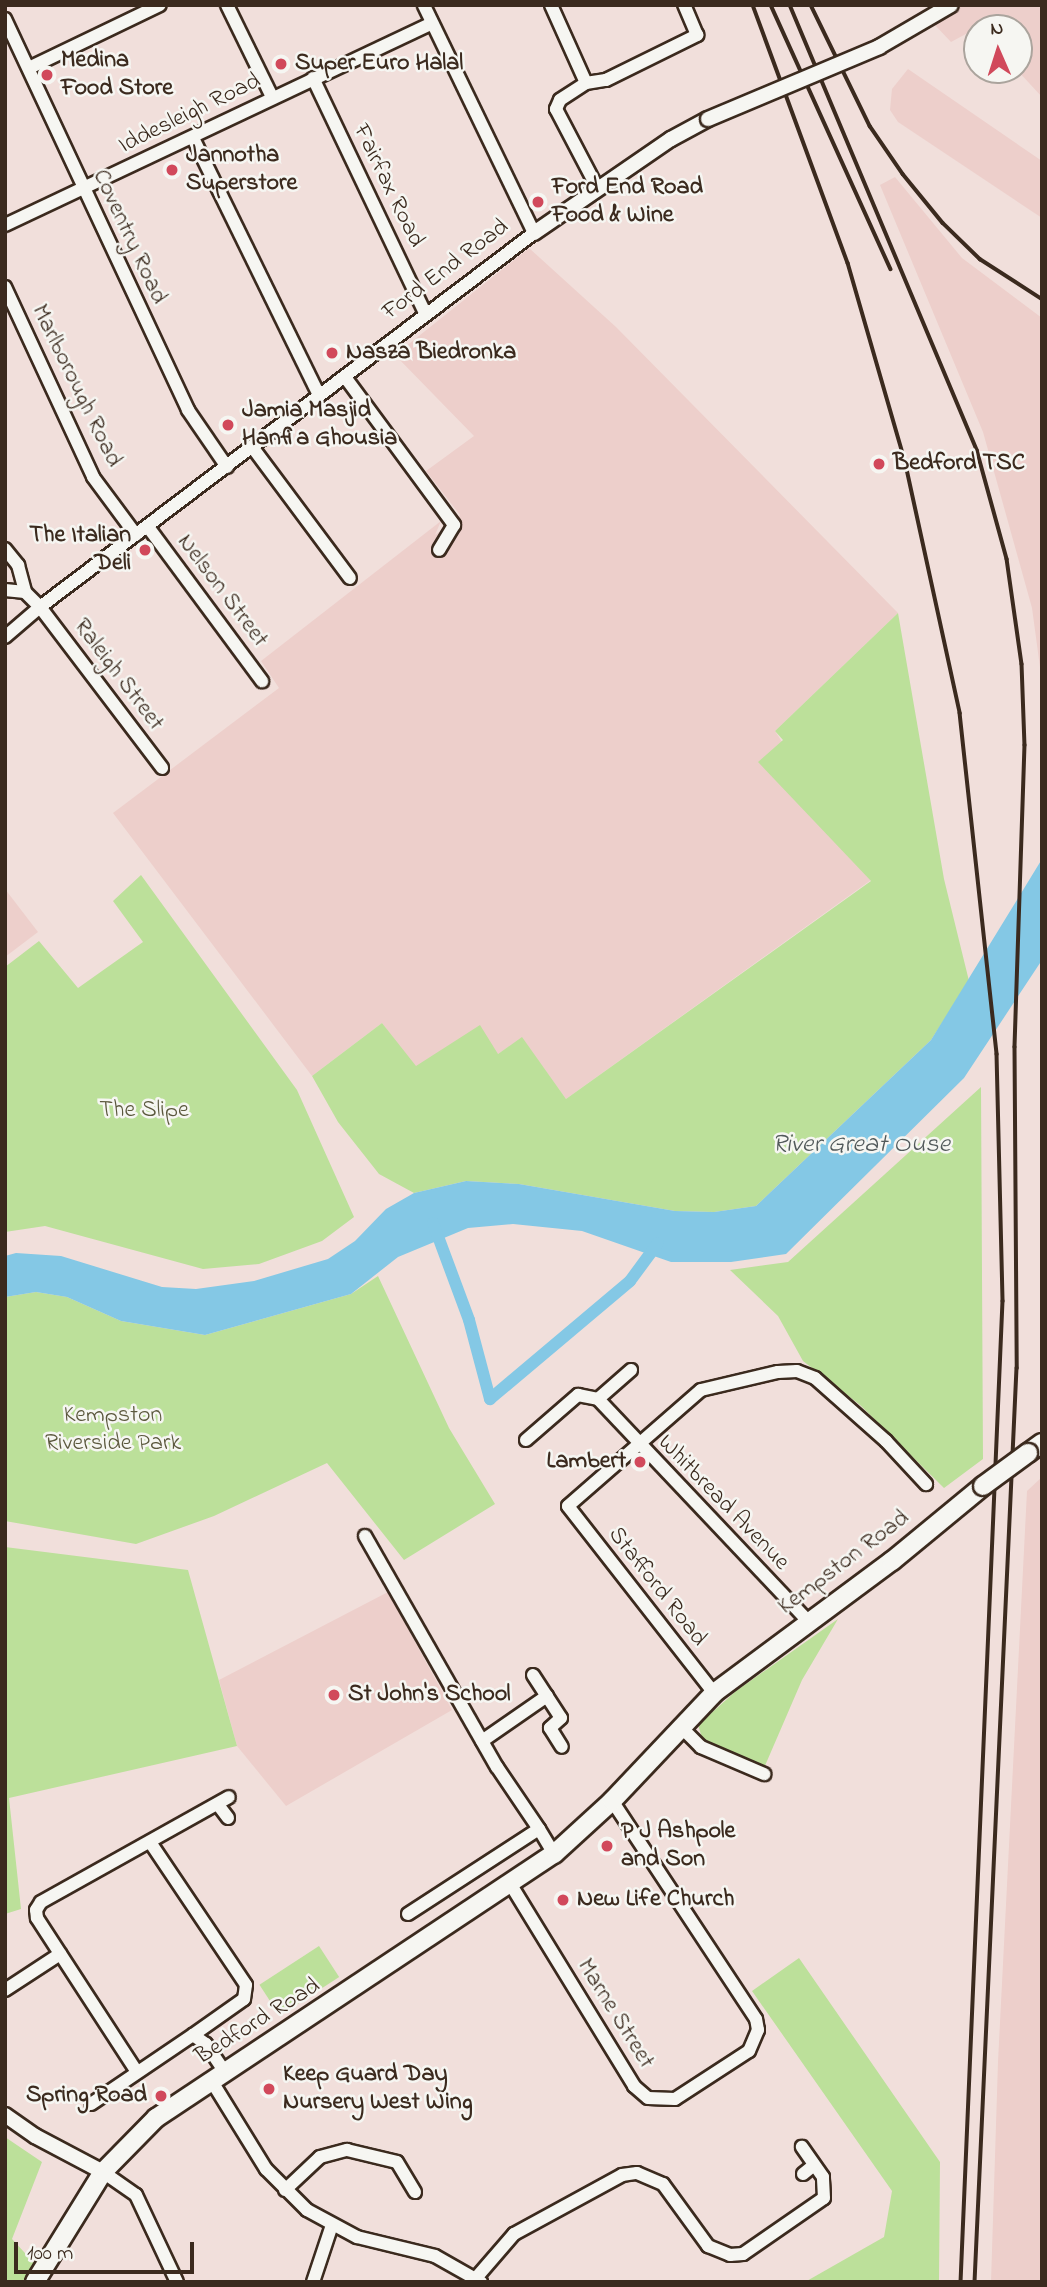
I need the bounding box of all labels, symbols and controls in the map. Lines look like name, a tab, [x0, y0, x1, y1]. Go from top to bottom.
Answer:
north arrow	[963, 14, 1033, 84]
text: N	[990, 16, 1004, 43]
place label: Medina Food Store	[61, 47, 173, 103]
place label: Super Euro Halal	[295, 50, 463, 78]
marker: Super Euro Halal	[273, 56, 289, 72]
marker: Medina Food Store	[39, 67, 55, 83]
street label: Iddesleigh Road	[114, 67, 266, 161]
street label: Fairfax Road	[346, 120, 430, 252]
place label: Jannotha Superstore	[186, 142, 297, 198]
marker: Jannotha Superstore	[164, 162, 180, 178]
street label: Coventry Road	[85, 165, 173, 309]
place label: Ford End Road Food & Wine	[552, 174, 703, 230]
marker: Ford End Road Food & Wine	[530, 194, 546, 210]
street label: Ford End Road	[377, 213, 515, 327]
street label: Marlborough Road	[24, 300, 128, 472]
place label: Nasza Biedronka	[346, 339, 516, 367]
marker: Nasza Biedronka	[324, 345, 340, 361]
place label: Jamia Masjid Hanfia Ghousia	[242, 397, 397, 453]
marker: Jamia Masjid Hanfia Ghousia	[220, 417, 236, 433]
place label: Bedford TSC	[893, 450, 1025, 478]
marker: Bedford TSC	[871, 456, 887, 472]
place label: The Italian Deli	[29, 522, 131, 578]
street label: Nelson Street	[170, 529, 274, 653]
marker: The Italian Deli	[137, 542, 153, 558]
street label: Raleigh Street	[66, 613, 170, 737]
park label: The Slipe	[99, 1097, 189, 1125]
water label: River Great Ouse	[772, 1130, 950, 1162]
park label: Kempston Riverside Park	[45, 1402, 181, 1458]
street label: Whitbread Avenue	[651, 1429, 795, 1577]
place label: Lambert	[547, 1448, 626, 1476]
marker: Lambert	[632, 1454, 648, 1470]
street label: Kempston Road	[773, 1504, 915, 1622]
street label: Stafford Road	[601, 1521, 713, 1653]
place label: St John's School	[348, 1681, 511, 1709]
marker: St John's School	[326, 1687, 342, 1703]
place label: P J Ashpole and Son	[621, 1818, 735, 1874]
marker: P J Ashpole and Son	[599, 1838, 615, 1854]
place label: New Life Church	[577, 1886, 735, 1914]
marker: New Life Church	[555, 1892, 571, 1908]
street label: Marne Street	[570, 1954, 660, 2074]
street label: Bedford Road	[190, 1972, 326, 2072]
place label: Keep Guard Day Nursery West Wing	[283, 2061, 472, 2117]
marker: Keep Guard Day Nursery West Wing	[261, 2081, 277, 2097]
place label: Spring Road	[26, 2082, 147, 2110]
marker: Spring Road	[153, 2088, 169, 2104]
scale bar	[18, 2228, 198, 2272]
text: 100 m	[27, 2239, 73, 2269]

